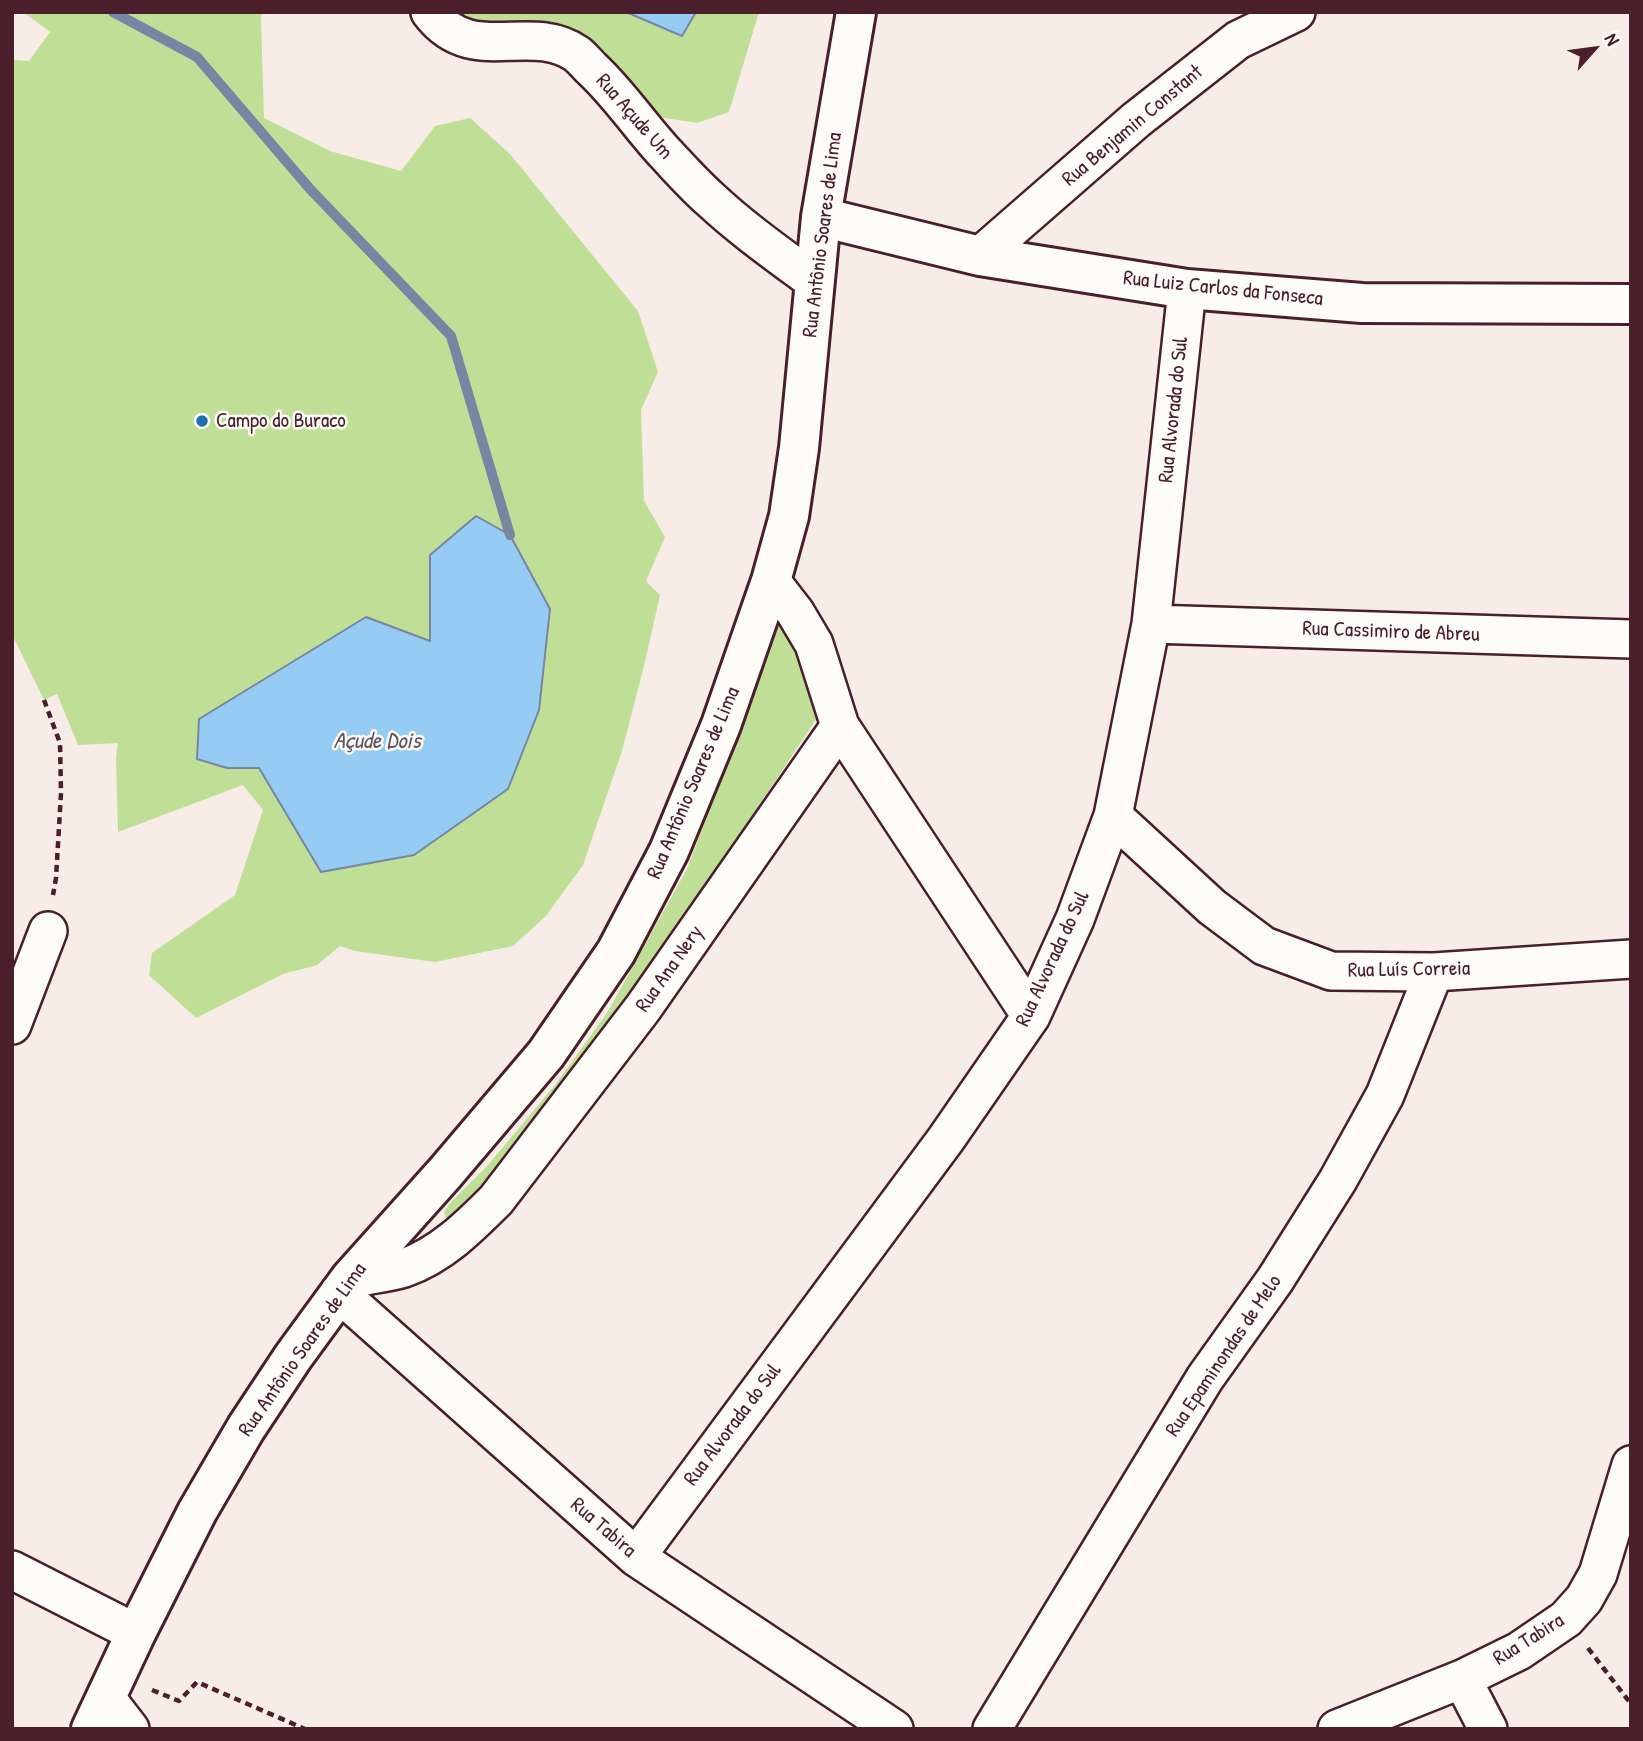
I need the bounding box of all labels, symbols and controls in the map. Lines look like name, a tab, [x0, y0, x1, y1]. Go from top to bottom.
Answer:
north arrow	[1559, 14, 1629, 84]
text: N	[1599, 29, 1626, 50]
street label: Rua Benjamin Constant	[1058, 60, 1208, 192]
street label: Rua Açude Um	[590, 69, 678, 165]
street label: Rua Antônio Soares de Lima	[798, 131, 848, 339]
street label: Rua Luiz Carlos da Fonseca	[1122, 266, 1324, 312]
street label: Rua Alvorada do Sul	[1154, 336, 1194, 484]
place label: Campo do Buraco	[216, 408, 346, 434]
marker: Campo do Buraco	[194, 413, 210, 429]
street label: Rua Cassimiro de Abreu	[1302, 616, 1480, 648]
street label: Rua Antônio Soares de Lima	[642, 683, 746, 883]
water label: Açude Dois	[334, 728, 420, 756]
street label: Rua Alvorada do Sul	[1011, 887, 1095, 1031]
street label: Rua Ana Nery	[631, 921, 709, 1017]
street label: Rua Luís Correia	[1348, 956, 1470, 984]
street label: Rua Antônio Soares de Lima	[234, 1258, 372, 1442]
street label: Rua Epaminondas de Melo	[1161, 1270, 1287, 1442]
street label: Rua Alvorada do Sul	[679, 1359, 787, 1491]
street label: Rua Tabira	[565, 1493, 641, 1563]
street label: Rua Tabira	[1489, 1608, 1569, 1672]

